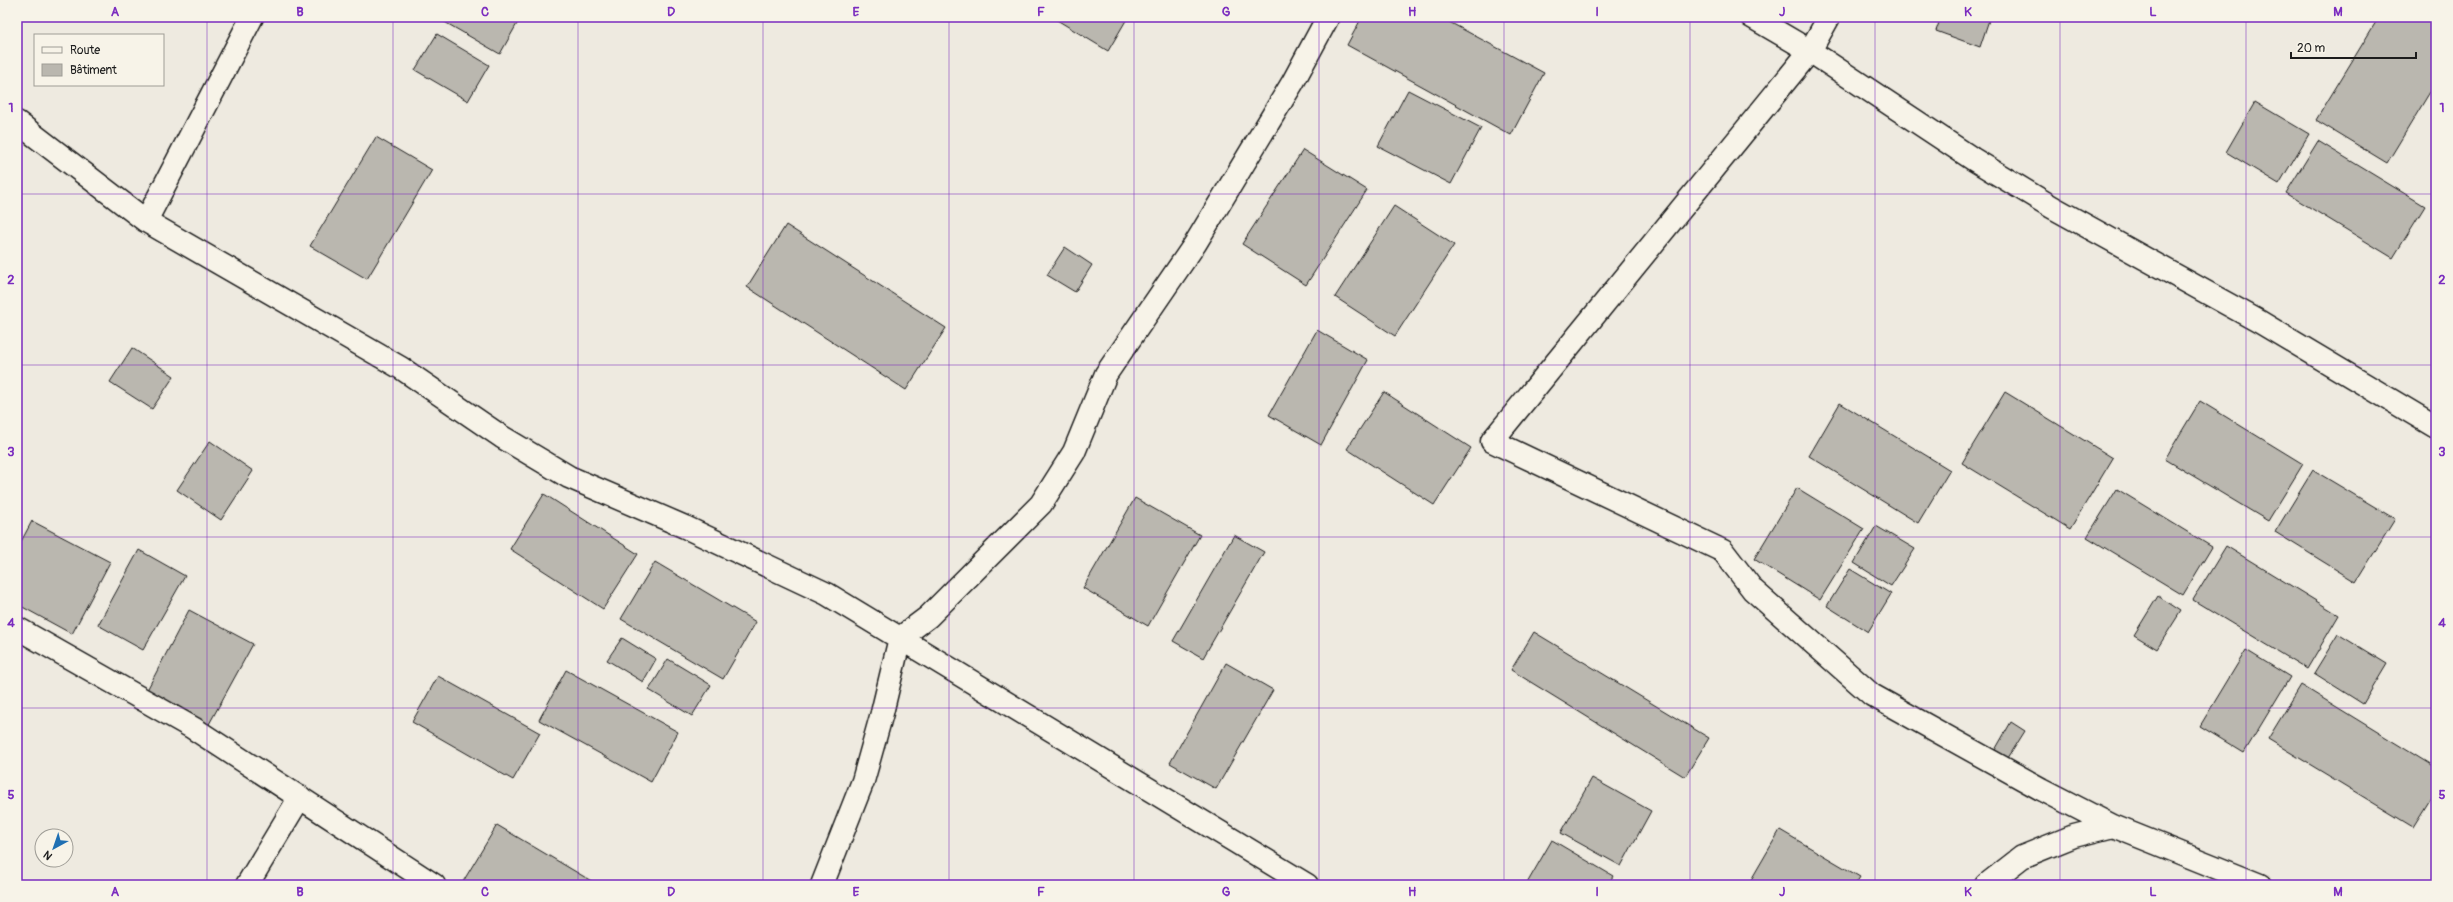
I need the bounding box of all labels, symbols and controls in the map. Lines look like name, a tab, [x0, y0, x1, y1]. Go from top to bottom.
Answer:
text: A	[111, 4, 120, 20]
text: B	[296, 4, 304, 20]
text: C	[481, 4, 489, 20]
text: D	[667, 4, 675, 20]
text: E	[853, 4, 860, 20]
text: F	[1037, 4, 1045, 20]
text: G	[1222, 4, 1231, 20]
text: H	[1408, 4, 1416, 20]
text: I	[1595, 4, 1599, 20]
text: J	[1779, 4, 1785, 20]
text: K	[1964, 4, 1972, 20]
text: L	[2149, 4, 2157, 20]
text: M	[2333, 4, 2343, 20]
legend	[34, 34, 164, 86]
scale bar	[2291, 34, 2416, 60]
text: 20 m	[2297, 41, 2326, 56]
text: Route	[70, 43, 100, 58]
text: Bâtiment	[70, 63, 117, 78]
text: 1	[8, 100, 14, 116]
text: 1	[2439, 100, 2445, 116]
text: 2	[7, 272, 15, 288]
text: 2	[2438, 272, 2446, 288]
text: 3	[7, 444, 15, 460]
text: 3	[2438, 444, 2446, 460]
text: 4	[7, 615, 15, 631]
text: 4	[2438, 615, 2446, 631]
text: 5	[7, 787, 15, 803]
text: 5	[2438, 787, 2446, 803]
north arrow	[34, 828, 74, 868]
text: N	[40, 848, 55, 863]
text: A	[111, 884, 120, 900]
text: B	[296, 884, 304, 900]
text: C	[481, 884, 489, 900]
text: D	[667, 884, 675, 900]
text: E	[853, 884, 860, 900]
text: F	[1037, 884, 1045, 900]
text: G	[1222, 884, 1231, 900]
text: H	[1408, 884, 1416, 900]
text: I	[1595, 884, 1599, 900]
text: J	[1779, 884, 1785, 900]
text: K	[1964, 884, 1972, 900]
text: L	[2149, 884, 2157, 900]
text: M	[2333, 884, 2343, 900]

